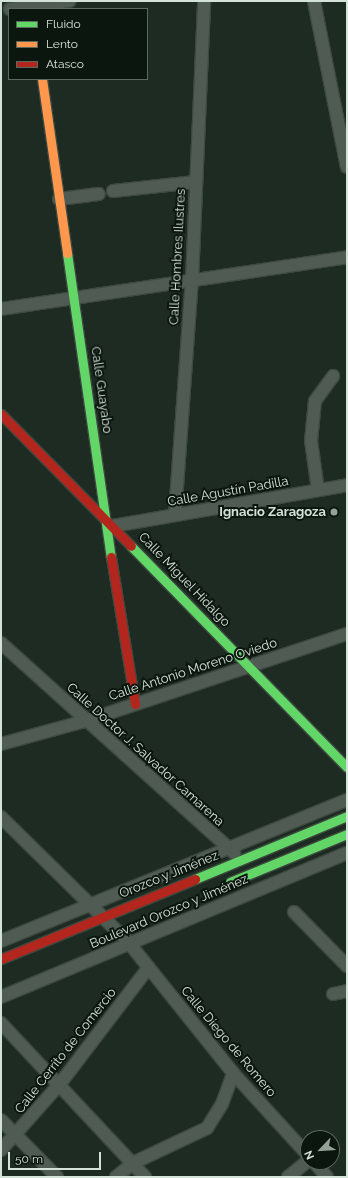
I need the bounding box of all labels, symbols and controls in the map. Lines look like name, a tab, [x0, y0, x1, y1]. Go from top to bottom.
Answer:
legend	[8, 8, 148, 80]
text: Fluido	[46, 17, 81, 31]
text: Lento	[46, 37, 78, 51]
text: Atasco	[46, 57, 84, 71]
street label: Calle Hombres Ilustres	[167, 189, 189, 325]
street label: Calle Guayabo	[87, 346, 115, 434]
street label: Calle Agustín Padilla	[166, 474, 290, 510]
place label: Ignacio Zaragoza	[219, 504, 326, 520]
marker: Ignacio Zaragoza	[329, 507, 339, 517]
street label: Calle Miguel Hidalgo	[135, 529, 233, 631]
street label: Calle Antonio Moreno Oviedo	[107, 635, 279, 705]
street label: Calle Doctor J. Salvador Camarena	[63, 680, 227, 830]
street label: Orozco y Jiménez	[117, 848, 221, 902]
street label: Boulevard Orozco y Jiménez	[87, 871, 251, 953]
street label: Calle Diego de Romero	[177, 984, 279, 1100]
street label: Calle Cerrito de Comercio	[12, 985, 120, 1117]
north arrow	[300, 1130, 340, 1170]
scale bar	[10, 1144, 103, 1170]
text: N	[302, 1148, 317, 1161]
text: 50 m	[15, 1152, 43, 1166]

